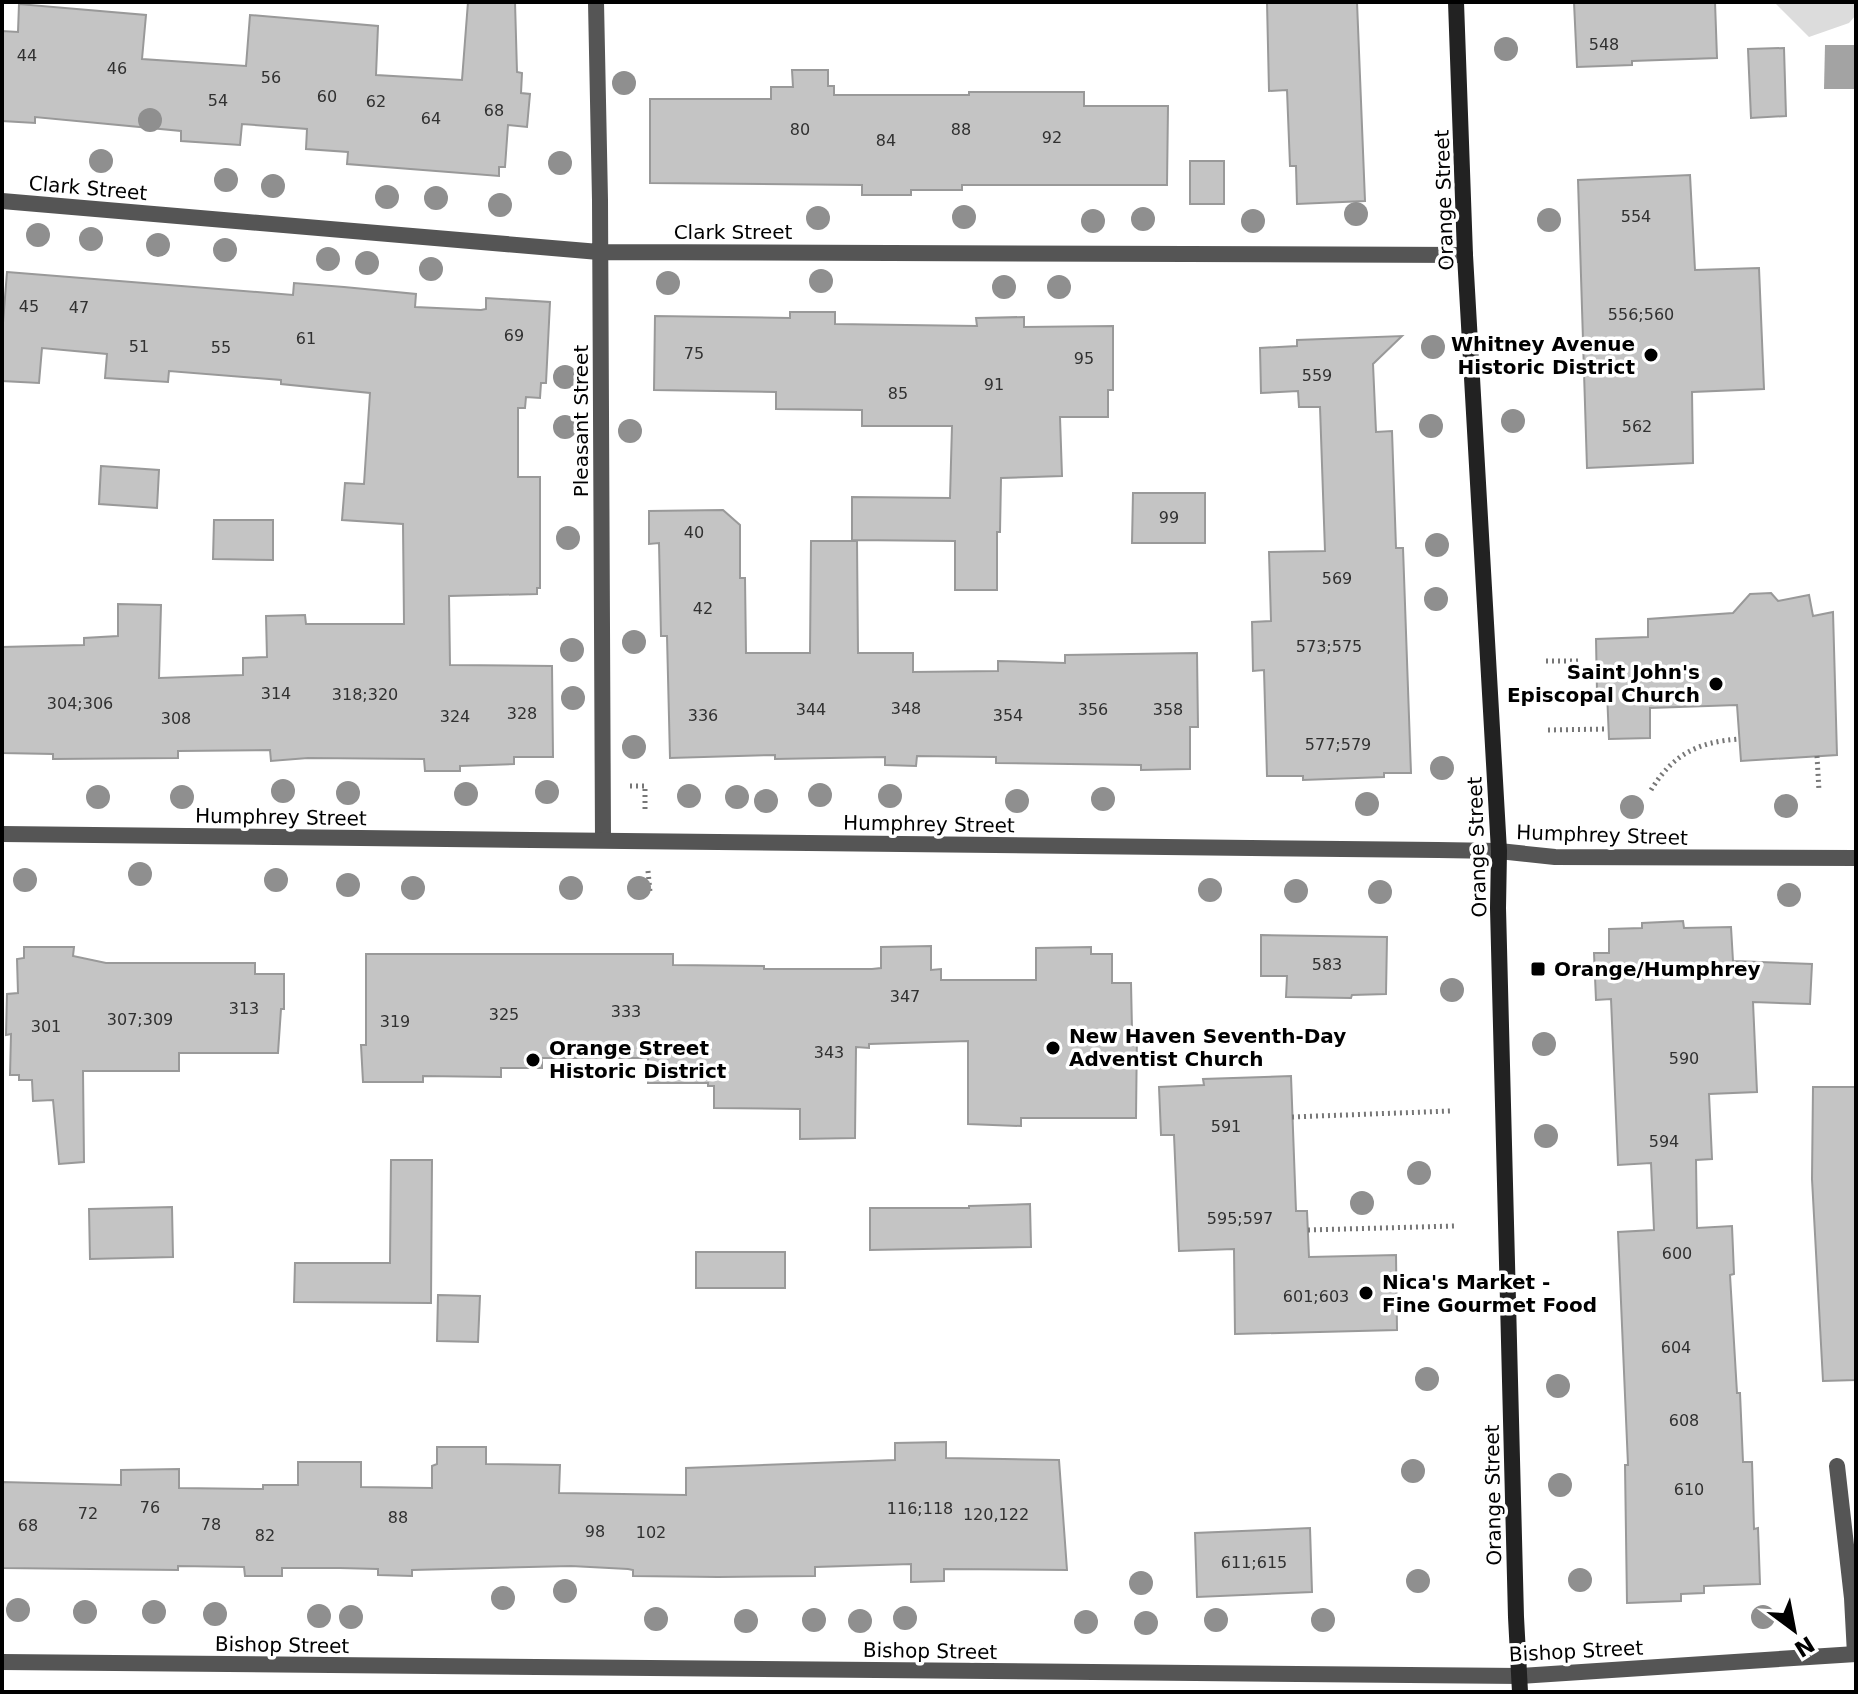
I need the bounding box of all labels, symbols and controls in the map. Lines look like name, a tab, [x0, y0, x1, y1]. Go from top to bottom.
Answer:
house number: 548	[1589, 35, 1619, 54]
house number: 44	[17, 46, 37, 65]
house number: 46	[107, 59, 127, 78]
house number: 56	[261, 68, 281, 87]
house number: 60	[317, 87, 337, 106]
house number: 54	[208, 91, 228, 110]
house number: 62	[366, 92, 386, 111]
house number: 68	[484, 101, 504, 120]
house number: 64	[421, 109, 441, 128]
house number: 80	[790, 120, 810, 139]
house number: 88	[951, 120, 971, 139]
house number: 92	[1042, 128, 1062, 147]
street label: Orange Street	[1430, 129, 1458, 271]
house number: 84	[876, 131, 896, 150]
street label: Clark Street	[28, 171, 148, 205]
house number: 554	[1621, 207, 1651, 226]
street label: Clark Street	[674, 220, 793, 244]
house number: 45	[19, 297, 39, 316]
house number: 47	[69, 298, 89, 317]
house number: 556;560	[1608, 305, 1674, 324]
house number: 69	[504, 326, 524, 345]
house number: 61	[296, 329, 316, 348]
place label: Whitney Avenue Historic District	[1451, 332, 1635, 379]
house number: 51	[129, 337, 149, 356]
house number: 55	[211, 338, 231, 357]
house number: 75	[684, 344, 704, 363]
street label: Pleasant Street	[569, 345, 593, 497]
marker: Whitney Avenue Historic District	[1642, 346, 1660, 364]
house number: 95	[1074, 349, 1094, 368]
house number: 559	[1302, 366, 1332, 385]
house number: 91	[984, 375, 1004, 394]
house number: 85	[888, 384, 908, 403]
house number: 562	[1622, 417, 1652, 436]
house number: 99	[1159, 508, 1179, 527]
house number: 40	[684, 523, 704, 542]
house number: 569	[1322, 569, 1352, 588]
house number: 42	[693, 599, 713, 618]
house number: 573;575	[1296, 637, 1362, 656]
place label: Saint John's Episcopal Church	[1507, 660, 1700, 707]
marker: Saint John's Episcopal Church	[1707, 675, 1725, 693]
house number: 314	[261, 684, 291, 703]
house number: 318;320	[332, 685, 398, 704]
house number: 304;306	[47, 694, 113, 713]
house number: 348	[891, 699, 921, 718]
house number: 344	[796, 700, 826, 719]
house number: 356	[1078, 700, 1108, 719]
house number: 358	[1153, 700, 1183, 719]
house number: 328	[507, 704, 537, 723]
house number: 336	[688, 706, 718, 725]
house number: 354	[993, 706, 1023, 725]
house number: 324	[440, 707, 470, 726]
house number: 308	[161, 709, 191, 728]
house number: 577;579	[1305, 735, 1371, 754]
street label: Orange Street	[1463, 776, 1491, 918]
street label: Humphrey Street	[195, 804, 367, 830]
street label: Humphrey Street	[843, 811, 1015, 837]
street label: Humphrey Street	[1516, 820, 1688, 850]
house number: 583	[1312, 955, 1342, 974]
place label: Orange/Humphrey	[1554, 957, 1761, 981]
marker: Orange/Humphrey	[1529, 960, 1547, 978]
house number: 347	[890, 987, 920, 1006]
house number: 313	[229, 999, 259, 1018]
house number: 333	[611, 1002, 641, 1021]
house number: 325	[489, 1005, 519, 1024]
house number: 307;309	[107, 1010, 173, 1029]
house number: 319	[380, 1012, 410, 1031]
house number: 301	[31, 1017, 61, 1036]
place label: New Haven Seventh-Day Adventist Church	[1069, 1024, 1346, 1071]
place label: Orange Street Historic District	[549, 1036, 727, 1083]
marker: New Haven Seventh-Day Adventist Church	[1044, 1039, 1062, 1057]
house number: 343	[814, 1043, 844, 1062]
house number: 590	[1669, 1049, 1699, 1068]
marker: Orange Street Historic District	[524, 1051, 542, 1069]
house number: 591	[1211, 1117, 1241, 1136]
house number: 594	[1649, 1132, 1679, 1151]
house number: 595;597	[1207, 1209, 1273, 1228]
house number: 600	[1662, 1244, 1692, 1263]
place label: Nica's Market - Fine Gourmet Food	[1382, 1270, 1597, 1317]
marker: Nica's Market - Fine Gourmet Food	[1357, 1284, 1375, 1302]
house number: 601;603	[1283, 1287, 1349, 1306]
house number: 604	[1661, 1338, 1691, 1357]
house number: 608	[1669, 1411, 1699, 1430]
street label: Orange Street	[1480, 1424, 1506, 1566]
house number: 610	[1674, 1480, 1704, 1499]
house number: 76	[140, 1498, 160, 1517]
house number: 116;118	[887, 1499, 953, 1518]
house number: 72	[78, 1504, 98, 1523]
house number: 120,122	[963, 1505, 1029, 1524]
house number: 88	[388, 1508, 408, 1527]
house number: 78	[201, 1515, 221, 1534]
house number: 68	[18, 1516, 38, 1535]
house number: 98	[585, 1522, 605, 1541]
house number: 102	[636, 1523, 666, 1542]
house number: 82	[255, 1526, 275, 1545]
house number: 611;615	[1221, 1553, 1287, 1572]
north arrow	[1754, 1590, 1834, 1670]
text: N	[1790, 1631, 1819, 1662]
street label: Bishop Street	[215, 1632, 350, 1658]
street label: Bishop Street	[1508, 1635, 1644, 1667]
street label: Bishop Street	[863, 1638, 998, 1664]

